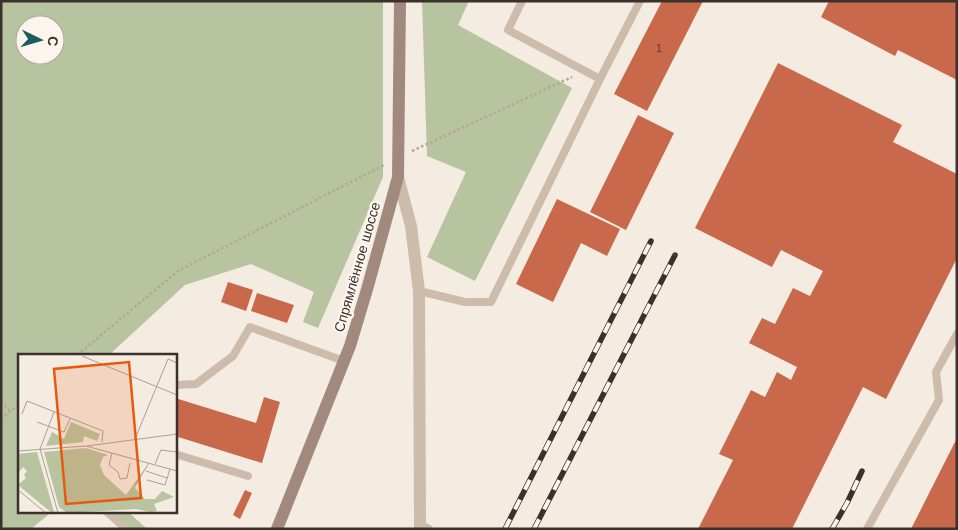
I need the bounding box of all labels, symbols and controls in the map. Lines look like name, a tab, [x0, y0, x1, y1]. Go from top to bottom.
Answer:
north arrow	[15, 15, 65, 65]
text: С	[45, 35, 61, 47]
house number: 1	[656, 42, 662, 54]
street label: Спрямлённое шоссе	[331, 200, 383, 334]
inset map	[18, 354, 176, 512]

